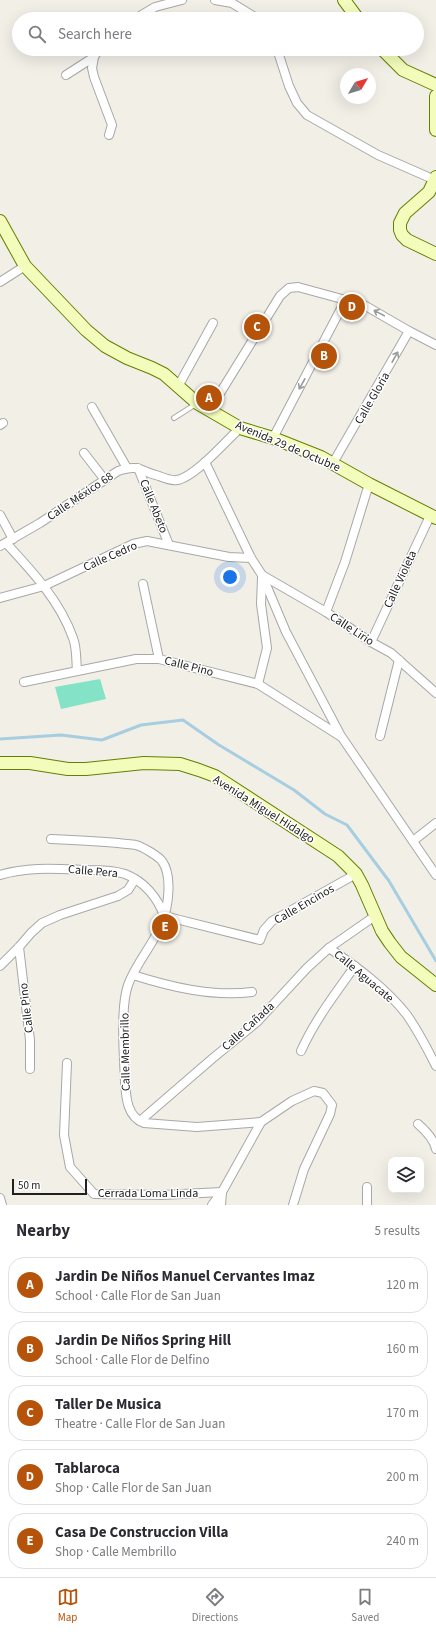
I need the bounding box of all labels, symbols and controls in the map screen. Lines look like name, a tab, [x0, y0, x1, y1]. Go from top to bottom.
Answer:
search box	[12, 12, 424, 56]
icon: search	[26, 23, 48, 45]
text: Search here	[58, 24, 132, 45]
north arrow	[340, 68, 376, 104]
pin: D	[339, 292, 365, 322]
one-way arrow	[373, 308, 385, 316]
pin: C	[244, 312, 270, 342]
pin: B	[311, 341, 337, 371]
one-way arrow	[392, 351, 399, 363]
street label: Calle Gloria	[351, 369, 394, 427]
one-way arrow	[298, 378, 305, 390]
pin: A	[196, 383, 222, 413]
street label: Avenida 29 de Octubre	[233, 417, 343, 476]
street label: Calle México 68	[44, 468, 117, 525]
street label: Calle Abeto	[135, 477, 172, 536]
street label: Calle Cedro	[81, 537, 140, 576]
street label: Calle Violeta	[380, 548, 421, 611]
your location	[220, 567, 240, 587]
street label: Calle Lirio	[326, 609, 377, 650]
street label: Calle Pino	[162, 652, 215, 681]
street label: Avenida Miguel Hidalgo	[210, 771, 318, 848]
street label: Calle Pera	[67, 861, 118, 882]
street label: Calle Encinos	[271, 880, 337, 928]
pin: E	[152, 912, 178, 942]
street label: Calle Aguacate	[330, 946, 397, 1007]
street label: Calle Pino	[15, 982, 38, 1034]
street label: Calle Cañada	[218, 998, 278, 1055]
street label: Calle Membrillo	[116, 1013, 135, 1091]
map controls	[388, 1157, 424, 1193]
button: layers	[388, 1157, 424, 1193]
scale bar	[12, 1177, 87, 1196]
text: 50 m	[18, 1178, 40, 1193]
street label: Cerrada Loma Linda	[98, 1185, 198, 1202]
text: Nearby	[16, 1219, 70, 1243]
text: 5 results	[375, 1222, 420, 1240]
text: Jardin De Niños Manuel Cervantes Imaz	[55, 1266, 315, 1287]
text: A	[26, 1276, 34, 1294]
text: 120 m	[386, 1276, 419, 1294]
text: School · Calle Flor de San Juan	[55, 1287, 221, 1305]
text: Jardin De Niños Spring Hill	[55, 1330, 231, 1351]
text: B	[26, 1340, 34, 1358]
text: 160 m	[386, 1340, 419, 1358]
text: School · Calle Flor de Delfino	[55, 1351, 210, 1369]
text: Taller De Musica	[55, 1394, 161, 1415]
text: C	[26, 1404, 34, 1422]
text: 170 m	[386, 1404, 419, 1422]
text: Theatre · Calle Flor de San Juan	[55, 1415, 225, 1433]
text: Tablaroca	[55, 1458, 120, 1479]
text: D	[26, 1468, 34, 1486]
text: 200 m	[386, 1468, 419, 1486]
text: Shop · Calle Flor de San Juan	[55, 1479, 212, 1497]
text: Casa De Construccion Villa	[55, 1522, 228, 1543]
text: E	[26, 1532, 34, 1550]
text: 240 m	[386, 1532, 419, 1550]
text: Shop · Calle Membrillo	[55, 1543, 177, 1561]
tab: Map	[57, 1586, 79, 1625]
tab: Directions	[192, 1586, 238, 1625]
tab: Saved	[351, 1586, 379, 1625]

